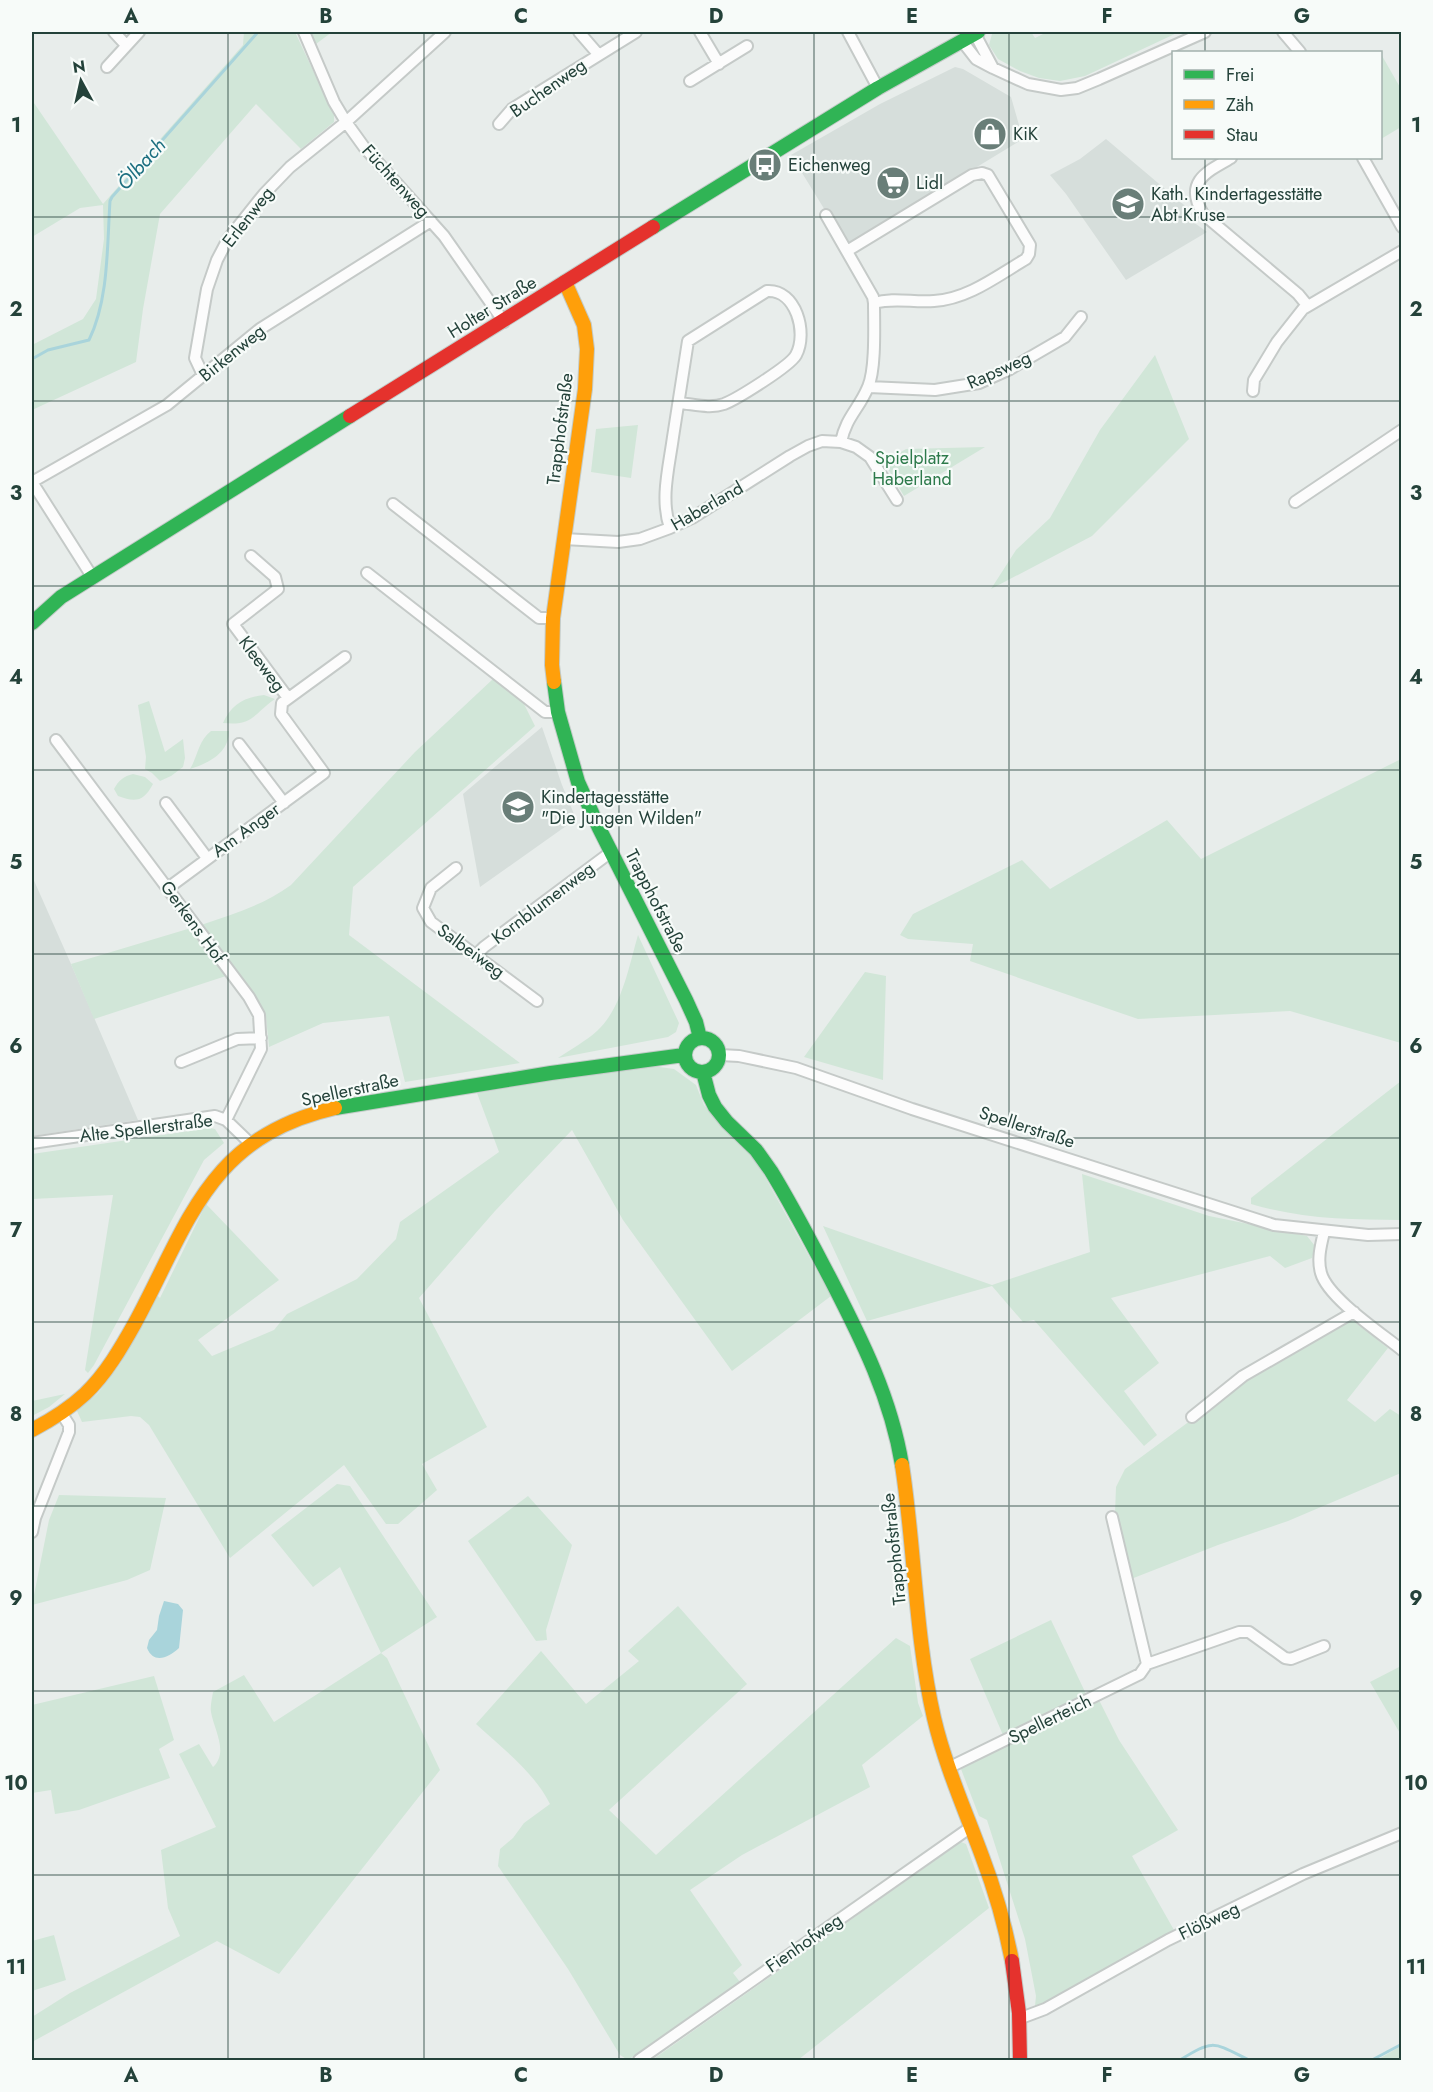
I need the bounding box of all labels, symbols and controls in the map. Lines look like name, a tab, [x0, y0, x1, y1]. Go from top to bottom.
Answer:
text: A	[123, 2, 139, 31]
text: B	[319, 2, 333, 31]
text: C	[514, 2, 528, 31]
text: D	[709, 2, 723, 31]
text: E	[906, 2, 918, 31]
text: F	[1101, 2, 1113, 31]
text: G	[1294, 2, 1310, 31]
north arrow	[51, 51, 111, 111]
legend	[1172, 51, 1382, 159]
street label: Buchenweg	[505, 52, 591, 124]
text: N	[71, 54, 87, 79]
text: Frei	[1226, 62, 1255, 88]
text: Zäh	[1226, 92, 1254, 118]
text: 1	[11, 111, 21, 140]
text: 1	[1411, 111, 1421, 140]
shop icon: KiK	[972, 116, 1008, 152]
place label: KiK	[1013, 121, 1039, 147]
text: Stau	[1226, 122, 1258, 148]
water label: Ölbach	[110, 132, 173, 197]
street label: Füchtenweg	[356, 138, 436, 224]
bus stop icon: Eichenweg	[747, 147, 783, 183]
place label: Eichenweg	[788, 152, 871, 178]
supermarket icon: Lidl	[875, 165, 911, 201]
place label: Lidl	[916, 170, 943, 196]
street label: Erlenweg	[216, 181, 280, 253]
place label: Kath. Kindertagesstätte Abt Kruse	[1151, 181, 1322, 228]
school or university icon: Kath. Kindertagesstätte Abt Kruse	[1110, 186, 1146, 222]
street label: Holter Straße	[443, 269, 541, 345]
text: 2	[9, 295, 23, 324]
text: 2	[1409, 295, 1423, 324]
street label: Birkenweg	[193, 318, 271, 388]
street label: Rapsweg	[963, 344, 1035, 396]
street label: Trapphofstraße	[540, 372, 580, 486]
park label: Spielplatz Haberland	[872, 445, 952, 492]
street label: Haberland	[666, 475, 748, 537]
text: 3	[10, 479, 22, 508]
text: 3	[1410, 479, 1422, 508]
street label: Kleeweg	[232, 631, 292, 697]
text: 4	[9, 663, 23, 692]
text: 4	[1409, 663, 1423, 692]
place label: Kindertagesstätte "Die Jungen Wilden"	[541, 784, 702, 831]
school or university icon: Kindertagesstätte "Die Jungen Wilden"	[500, 789, 536, 825]
street label: Am Anger	[207, 796, 286, 864]
street label: Trapphofstraße	[619, 845, 693, 957]
text: 5	[10, 848, 23, 877]
text: 5	[1410, 848, 1423, 877]
street label: Kornblumenweg	[486, 856, 600, 950]
street label: Gerkens Hof	[154, 875, 232, 969]
street label: Salbeiweg	[432, 917, 510, 985]
text: 6	[9, 1032, 23, 1061]
text: 6	[1409, 1032, 1423, 1061]
street label: Spellerstraße	[299, 1067, 401, 1113]
street label: Spellerstraße	[976, 1099, 1078, 1155]
street label: Alte Spellerstraße	[78, 1107, 214, 1149]
text: 7	[10, 1216, 23, 1245]
text: 7	[1410, 1216, 1423, 1245]
text: 8	[10, 1400, 22, 1429]
text: 8	[1410, 1400, 1422, 1429]
street label: Trapphofstraße	[875, 1492, 913, 1606]
text: 9	[9, 1584, 23, 1613]
text: 9	[1409, 1584, 1423, 1613]
street label: Spellerteich	[1004, 1688, 1096, 1750]
text: 10	[4, 1769, 28, 1798]
text: 10	[1404, 1769, 1428, 1798]
street label: Flößweg	[1174, 1895, 1244, 1947]
street label: Fienhofweg	[760, 1907, 848, 1979]
text: 11	[6, 1953, 26, 1982]
text: 11	[1406, 1953, 1426, 1982]
text: A	[123, 2061, 139, 2090]
text: B	[319, 2061, 333, 2090]
text: C	[514, 2061, 528, 2090]
text: D	[709, 2061, 723, 2090]
text: E	[906, 2061, 918, 2090]
text: F	[1101, 2061, 1113, 2090]
text: G	[1294, 2061, 1310, 2090]

